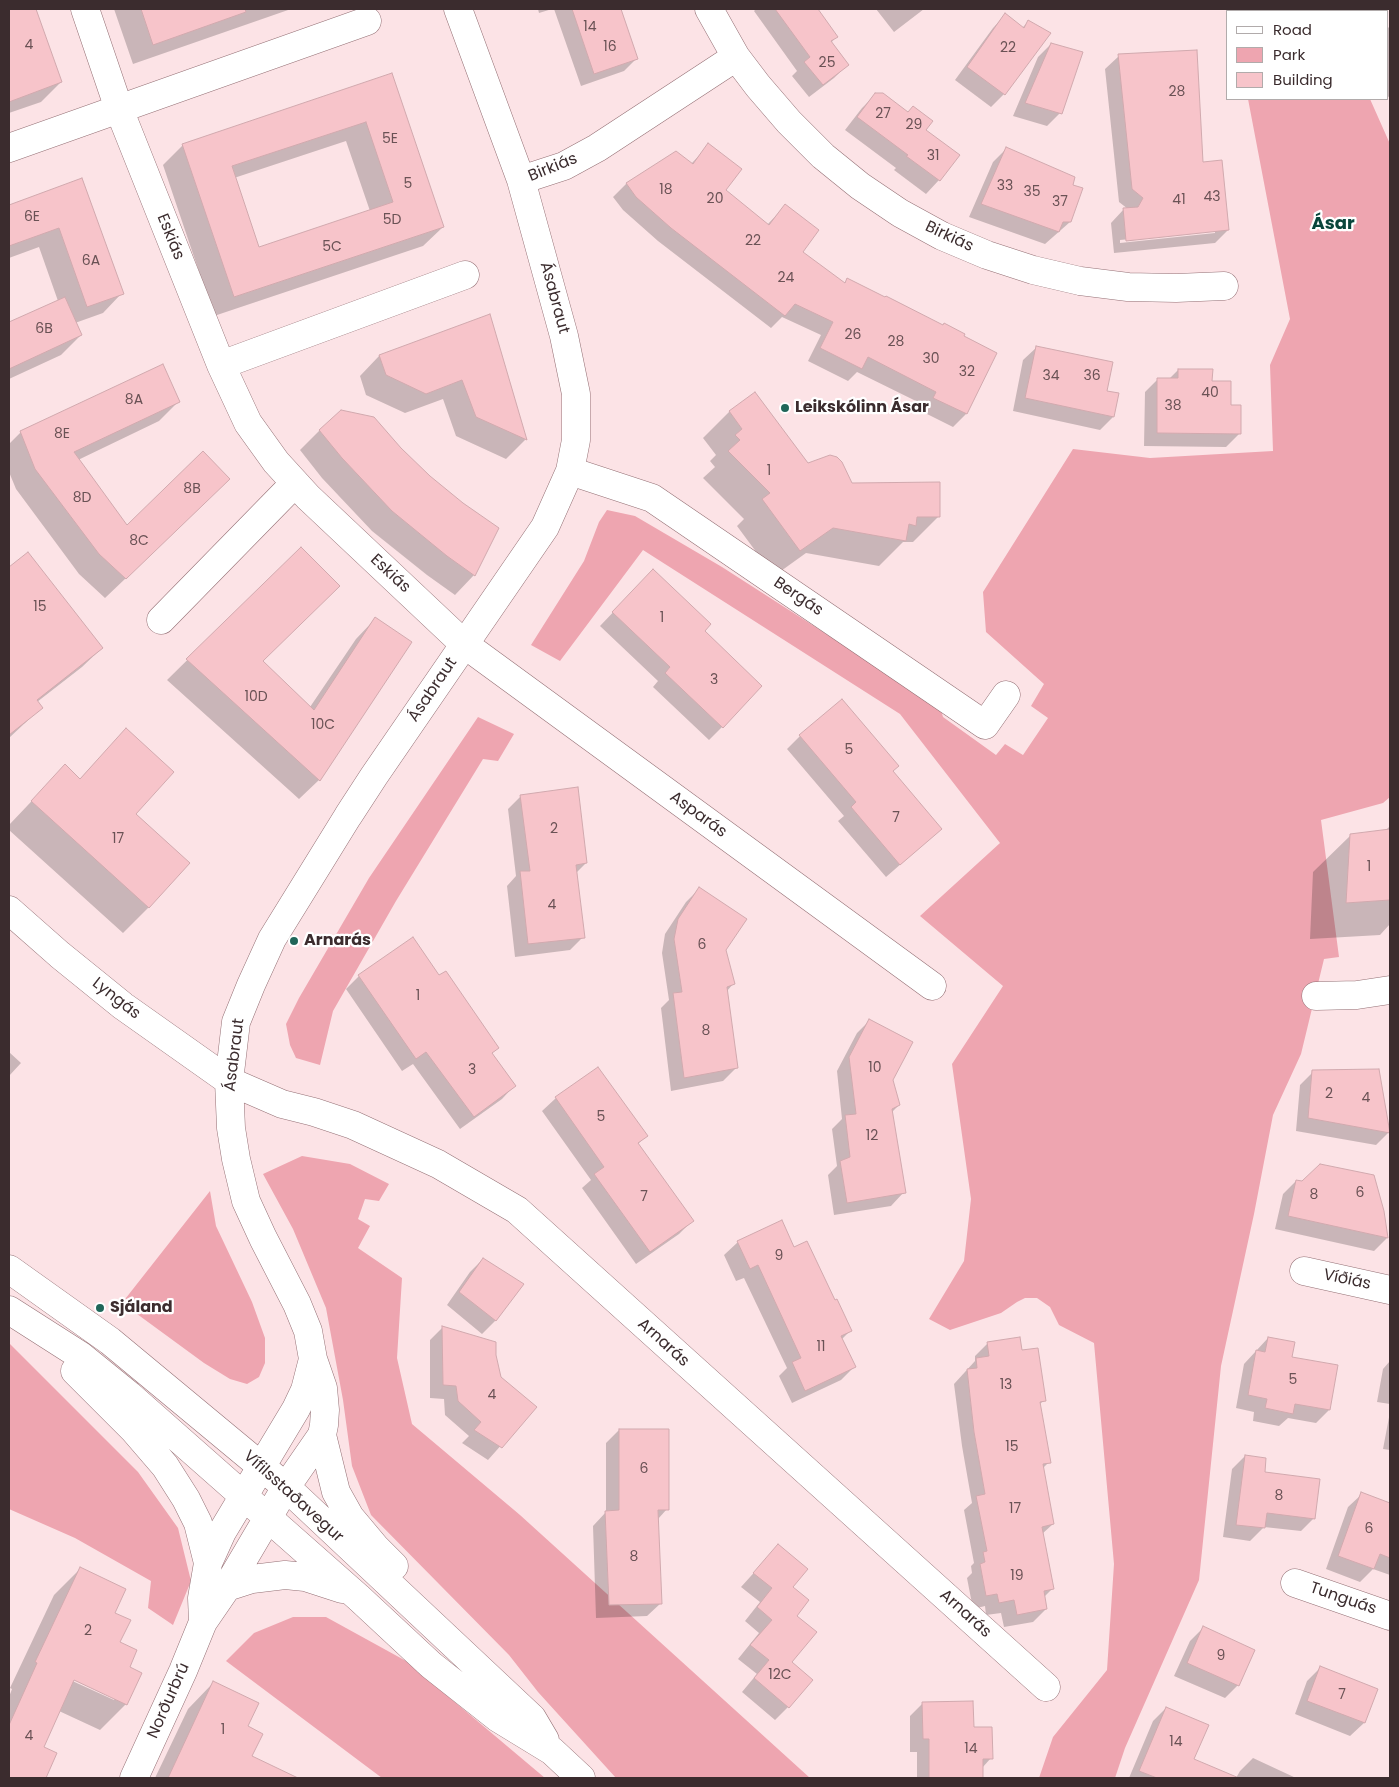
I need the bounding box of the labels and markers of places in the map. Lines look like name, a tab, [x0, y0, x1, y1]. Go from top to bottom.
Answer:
place label: Leikskólinn Ásar	[795, 398, 929, 418]
marker: Leikskólinn Ásar	[779, 402, 791, 414]
place label: Arnarás	[304, 931, 371, 951]
marker: Arnarás	[288, 935, 300, 947]
place label: Sjáland	[110, 1298, 173, 1318]
marker: Sjáland	[94, 1302, 106, 1314]

